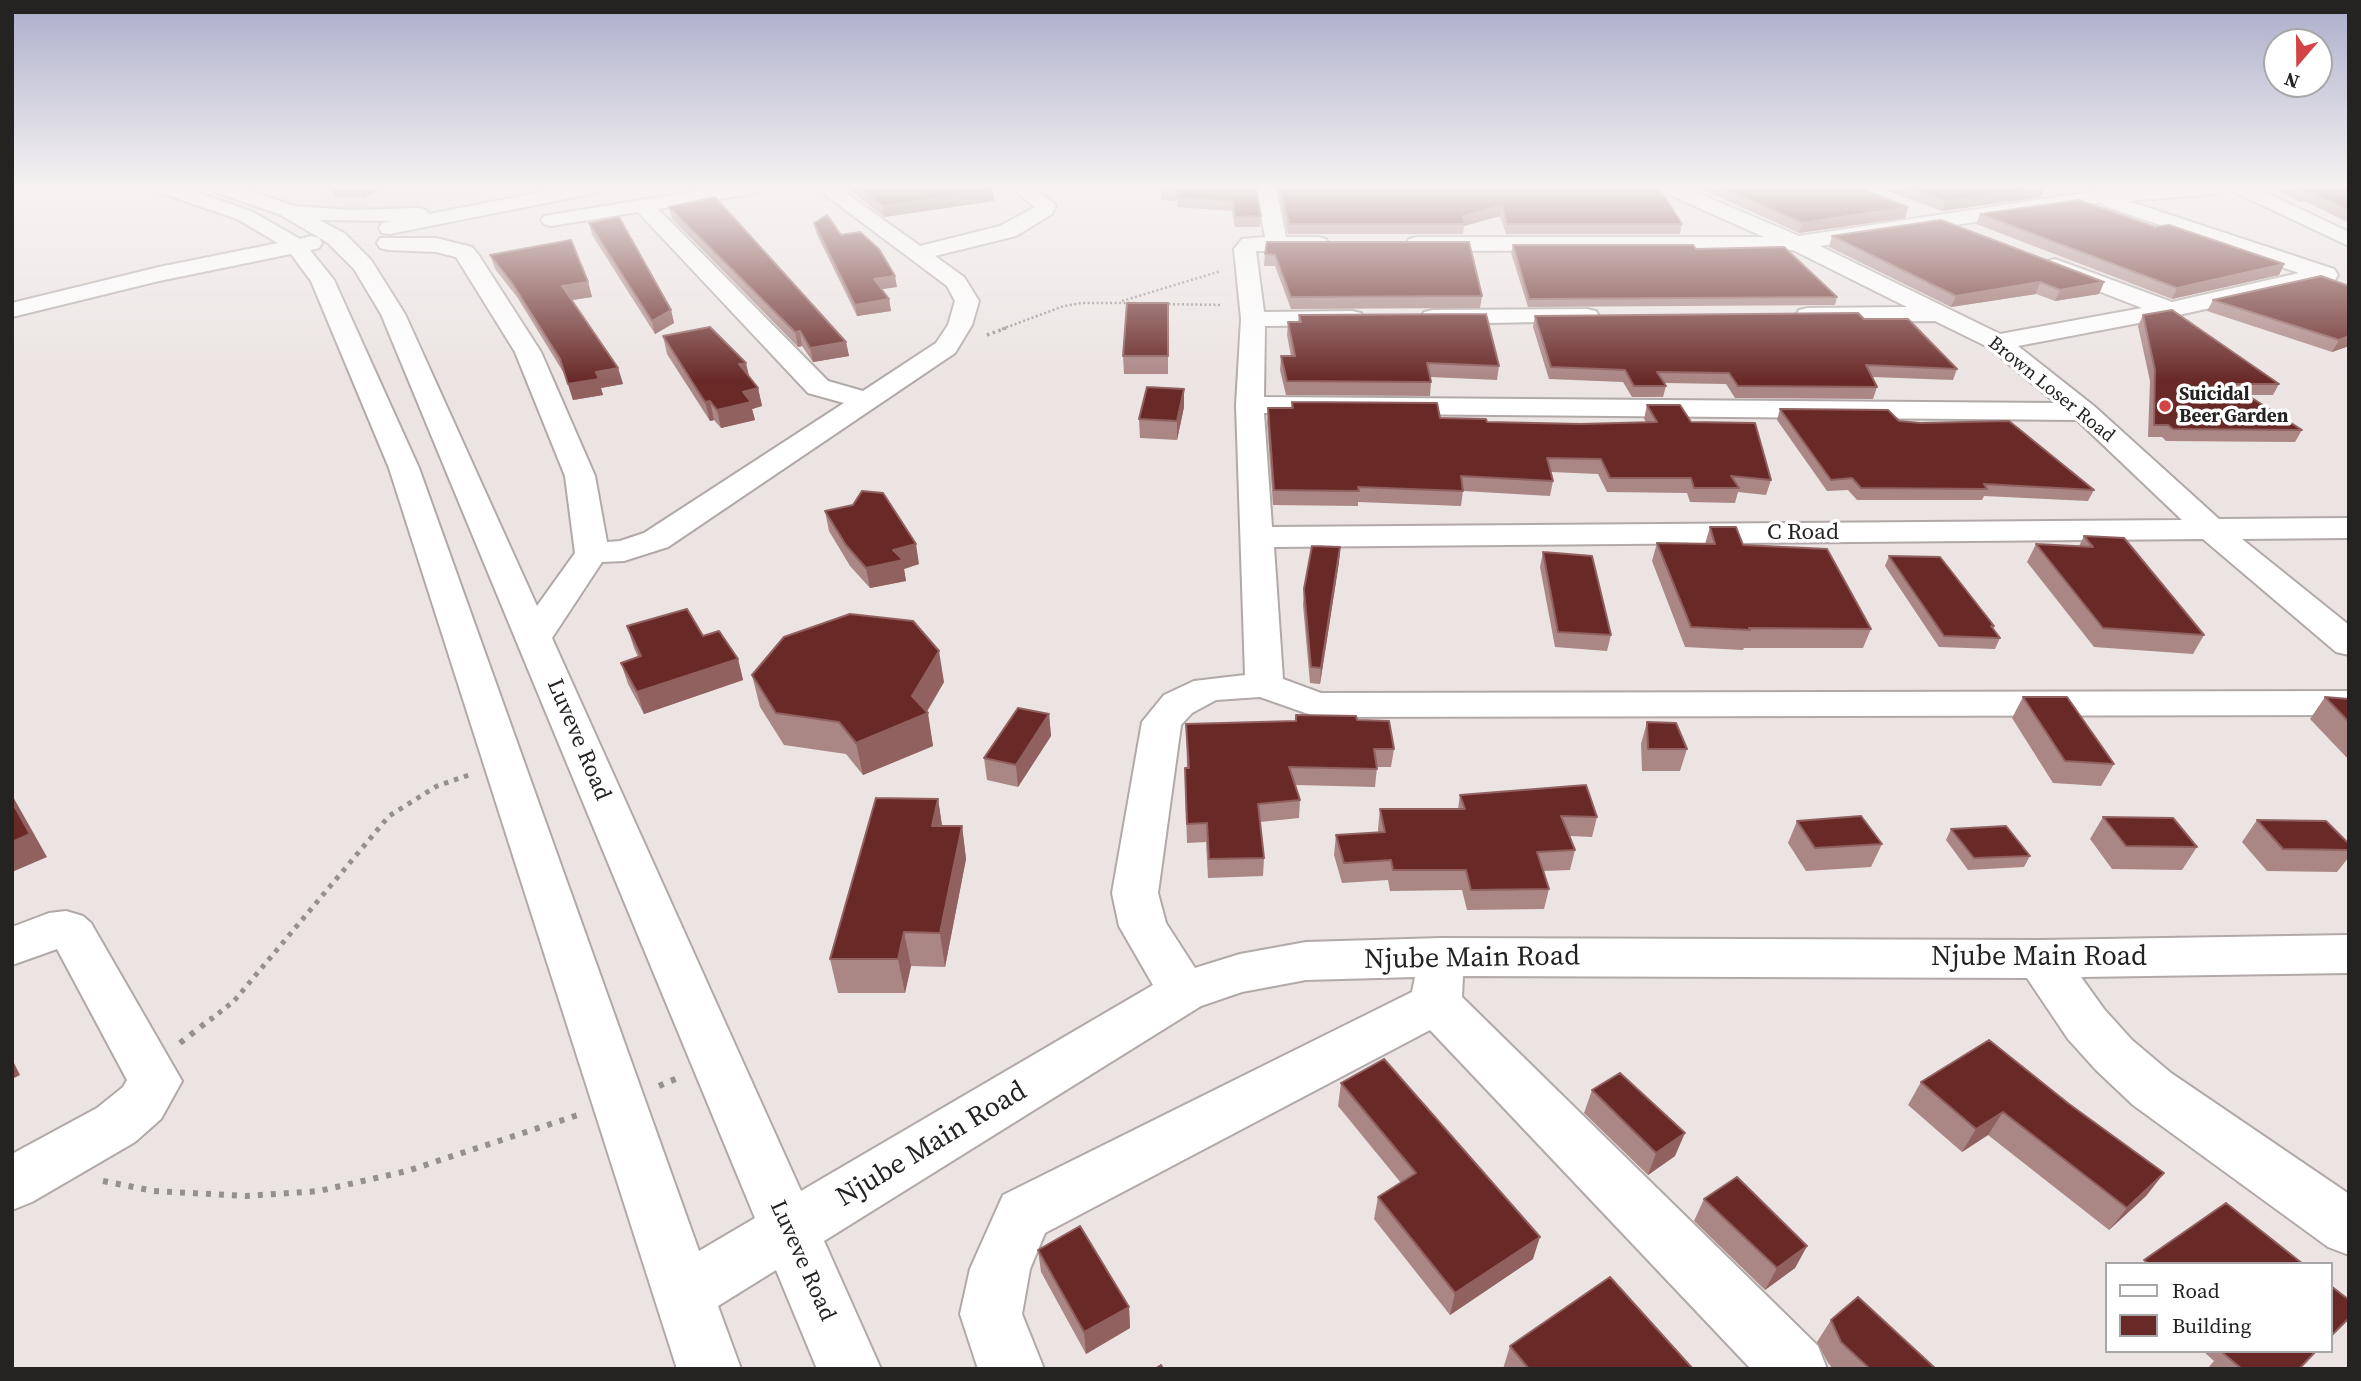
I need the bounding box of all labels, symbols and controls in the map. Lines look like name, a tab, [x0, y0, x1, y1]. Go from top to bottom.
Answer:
north arrow	[2263, 28, 2333, 98]
text: N	[2281, 66, 2302, 95]
street label: Brown Loser Road	[1983, 332, 2119, 448]
place label: Suicidal Beer Garden	[2179, 384, 2288, 428]
marker: Suicidal Beer Garden	[2157, 398, 2173, 414]
street label: C Road	[1767, 519, 1839, 547]
street label: Luveve Road	[540, 675, 616, 805]
street label: Njube Main Road	[1364, 940, 1580, 978]
street label: Njube Main Road	[1931, 941, 2147, 975]
street label: Njube Main Road	[831, 1075, 1033, 1215]
street label: Luveve Road	[763, 1196, 841, 1326]
legend	[2106, 1262, 2333, 1353]
text: Road	[2172, 1276, 2220, 1305]
text: Building	[2172, 1311, 2251, 1340]

